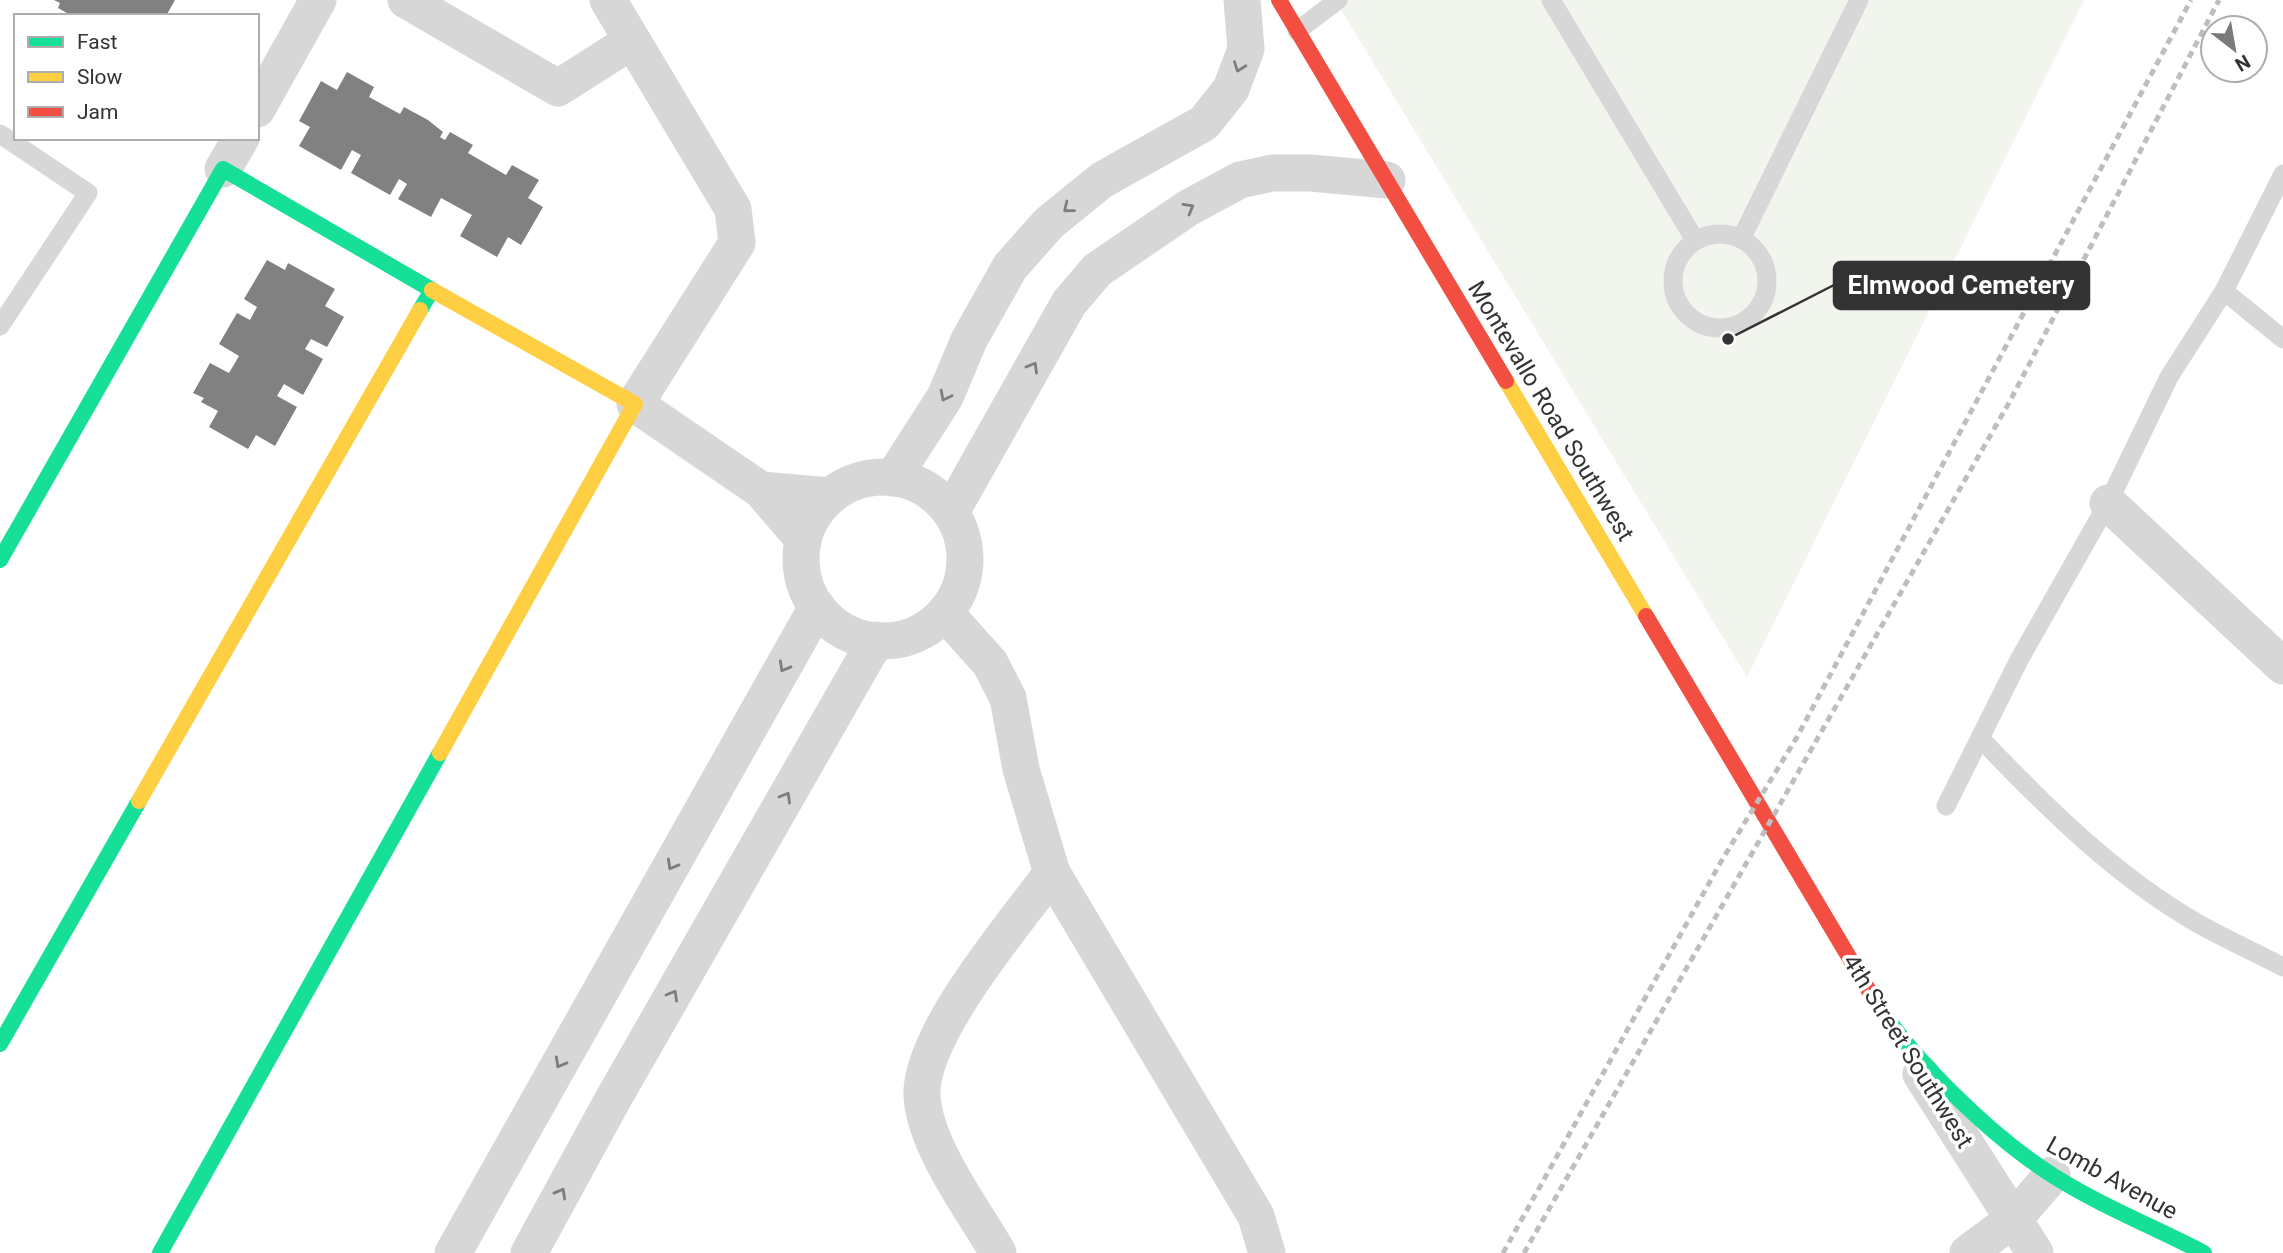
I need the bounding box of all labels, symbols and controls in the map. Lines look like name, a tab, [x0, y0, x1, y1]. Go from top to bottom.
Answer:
legend	[14, 14, 259, 140]
north arrow	[2199, 14, 2269, 84]
text: Fast	[77, 30, 118, 54]
text: N	[2231, 50, 2254, 76]
one-way arrow	[1234, 60, 1248, 72]
text: Slow	[77, 65, 123, 89]
text: Jam	[77, 100, 118, 124]
one-way arrow	[1064, 199, 1076, 212]
one-way arrow	[1181, 203, 1194, 216]
callout: Elmwood Cemetery	[1834, 262, 2089, 309]
text: Elmwood Cemetery	[1848, 270, 2075, 300]
street label: Montevallo Road Southwest	[1462, 276, 1640, 546]
one-way arrow	[1025, 361, 1038, 374]
one-way arrow	[939, 388, 953, 401]
one-way arrow	[779, 659, 792, 672]
one-way arrow	[778, 792, 791, 805]
one-way arrow	[667, 857, 680, 870]
street label: 4th Street Southwest	[1837, 949, 1979, 1153]
one-way arrow	[665, 989, 678, 1002]
one-way arrow	[555, 1056, 568, 1068]
street label: Lomb Avenue	[2042, 1130, 2182, 1226]
one-way arrow	[553, 1188, 567, 1200]

